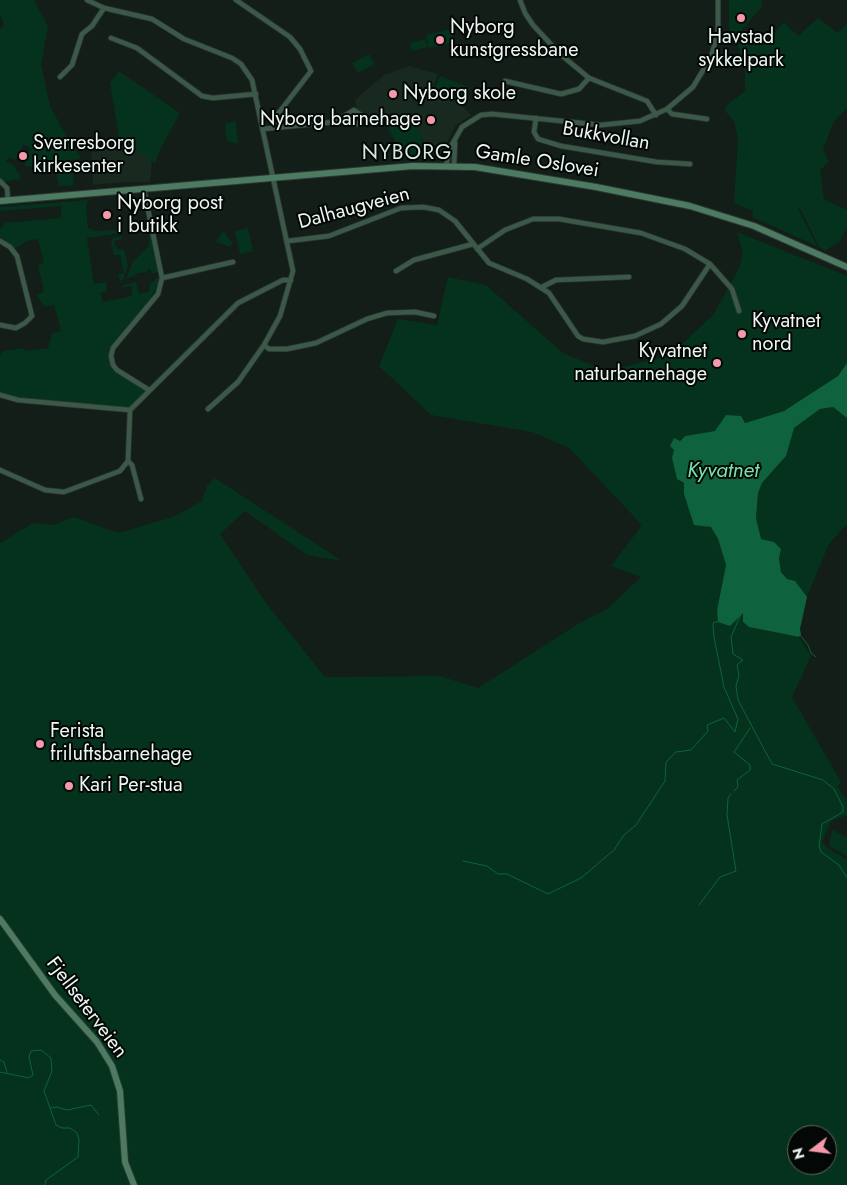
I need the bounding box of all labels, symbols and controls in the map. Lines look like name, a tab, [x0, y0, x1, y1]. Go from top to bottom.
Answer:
marker: Havstad sykkelpark	[735, 12, 747, 24]
place label: Nyborg kunstgressbane	[450, 16, 579, 63]
place label: Havstad sykkelpark	[698, 26, 784, 73]
marker: Nyborg kunstgressbane	[434, 34, 446, 46]
place label: Nyborg skole	[403, 82, 516, 106]
marker: Nyborg skole	[387, 88, 399, 100]
place label: Nyborg barnehage	[260, 108, 421, 132]
marker: Nyborg barnehage	[425, 114, 437, 126]
street label: Bukkvollan	[560, 118, 652, 156]
place label: Sverresborg kirkesenter	[33, 132, 135, 179]
street label: Gamle Oslovei	[474, 140, 600, 184]
district label: NYBORG	[361, 141, 453, 167]
marker: Sverresborg kirkesenter	[17, 150, 29, 162]
street label: Dalhaugveien	[296, 183, 412, 235]
place label: Nyborg post i butikk	[117, 192, 223, 239]
marker: Nyborg post i butikk	[101, 209, 113, 221]
place label: Kyvatnet nord	[752, 310, 821, 357]
marker: Kyvatnet nord	[736, 328, 748, 340]
place label: Kyvatnet naturbarnehage	[574, 340, 707, 387]
marker: Kyvatnet naturbarnehage	[711, 357, 723, 369]
water label: Kyvatnet	[687, 459, 759, 485]
place label: Ferista friluftsbarnehage	[50, 720, 192, 767]
marker: Ferista friluftsbarnehage	[34, 738, 46, 750]
place label: Kari Per-stua	[79, 774, 183, 798]
marker: Kari Per-stua	[63, 780, 75, 792]
street label: Fjellseterveien	[40, 953, 132, 1063]
north arrow	[787, 1125, 837, 1175]
text: N	[787, 1146, 810, 1162]

